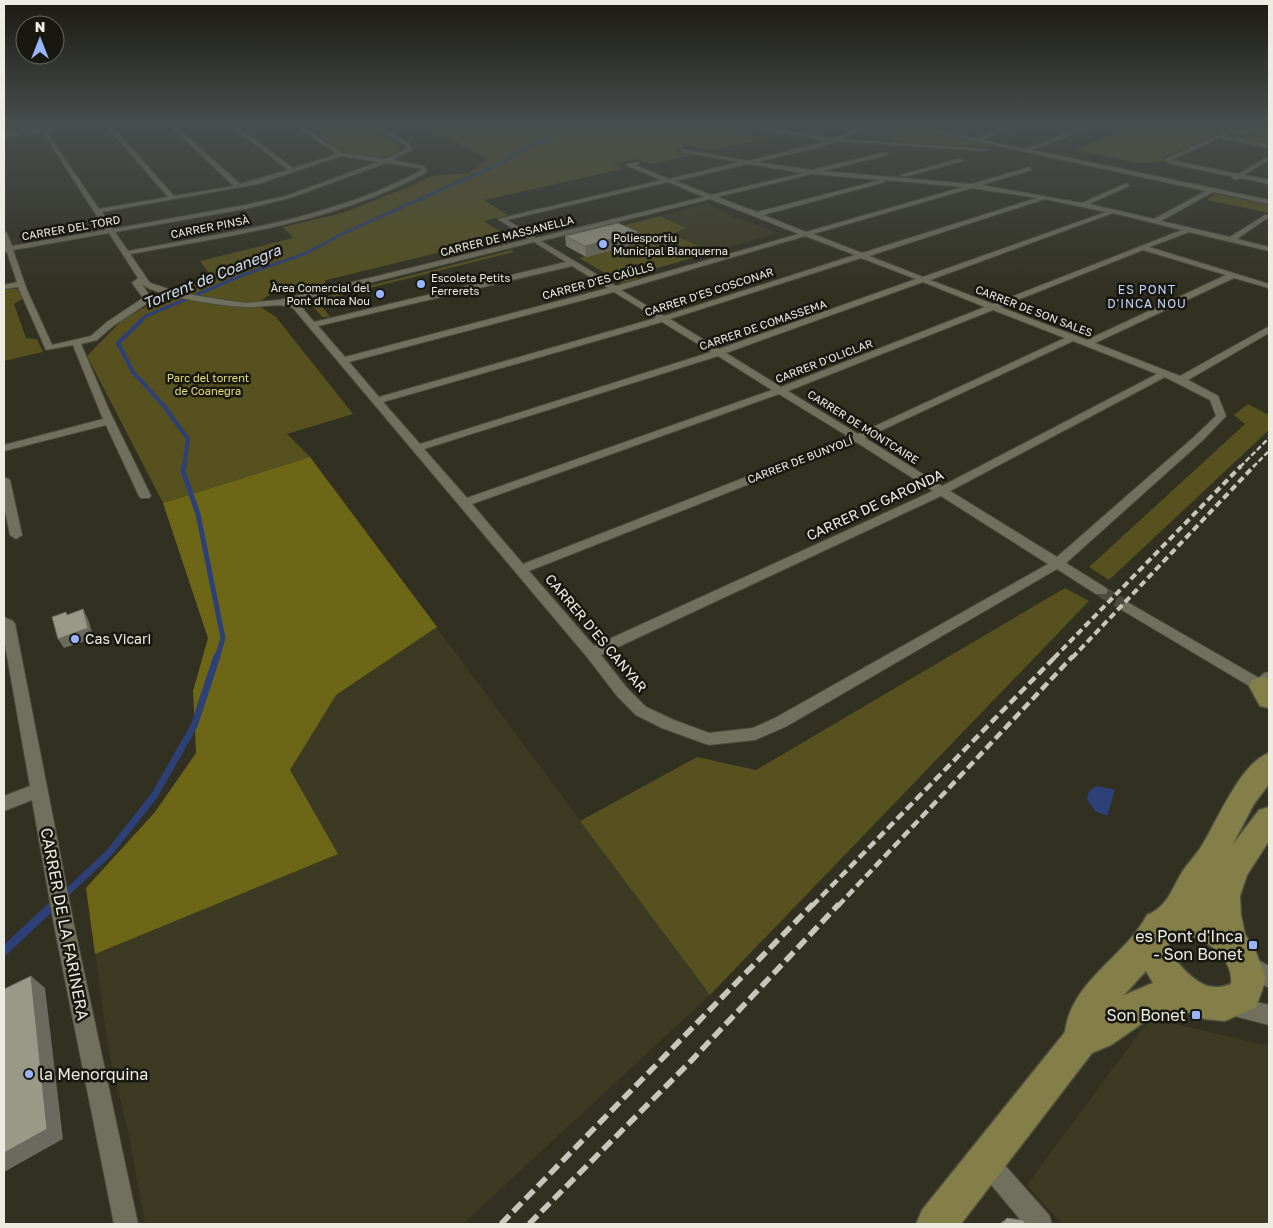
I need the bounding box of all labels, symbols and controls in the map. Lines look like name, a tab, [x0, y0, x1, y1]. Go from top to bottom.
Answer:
north arrow	[15, 15, 65, 65]
text: N	[35, 18, 45, 35]
street label: CARRER DEL TORD	[21, 212, 122, 243]
street label: CARRER PINSÀ	[169, 212, 251, 241]
street label: CARRER DE MASSANELLA	[439, 212, 576, 258]
place label: Poliesportiu Municipal Blanquerna	[613, 231, 728, 257]
marker: Poliesportiu Municipal Blanquerna	[597, 238, 609, 250]
water label: Torrent de Coanegra	[140, 240, 284, 313]
street label: CARRER D'ES CAÜLLS	[541, 259, 655, 302]
street label: CARRER D'ES COSCONAR	[643, 265, 775, 319]
place label: Escoleta Petits Ferrerets	[431, 271, 511, 297]
marker: Escoleta Petits Ferrerets	[415, 278, 427, 290]
place label: Àrea Comercial del Pont d'Inca Nou	[271, 281, 370, 307]
street label: CARRER DE SON SALES	[974, 282, 1095, 339]
district label: ES PONT D'INCA NOU	[1107, 282, 1187, 311]
marker: Àrea Comercial del Pont d'Inca Nou	[374, 288, 386, 300]
street label: CARRER DE COMASSEMA	[698, 296, 829, 352]
street label: CARRER D'OLICLAR	[773, 336, 874, 385]
park label: Parc del torrent de Coanegra	[167, 371, 249, 397]
street label: CARRER DE MONTCAIRE	[805, 387, 921, 466]
street label: CARRER DE BUNYOLÍ	[745, 433, 855, 486]
street label: CARRER DE GARONDA	[803, 465, 947, 544]
street label: CARRER D'ES CANYAR	[542, 570, 651, 695]
place label: Cas Vicari	[85, 630, 151, 647]
marker: Cas Vicari	[69, 633, 81, 645]
street label: CARRER DE LA FARINERA	[37, 826, 94, 1022]
place label: es Pont d'Inca - Son Bonet	[1135, 926, 1243, 964]
marker: es Pont d'Inca - Son Bonet	[1247, 939, 1259, 951]
place label: Son Bonet	[1106, 1005, 1186, 1025]
marker: Son Bonet	[1190, 1009, 1202, 1021]
place label: la Menorquina	[39, 1064, 148, 1084]
marker: la Menorquina	[23, 1068, 35, 1080]

